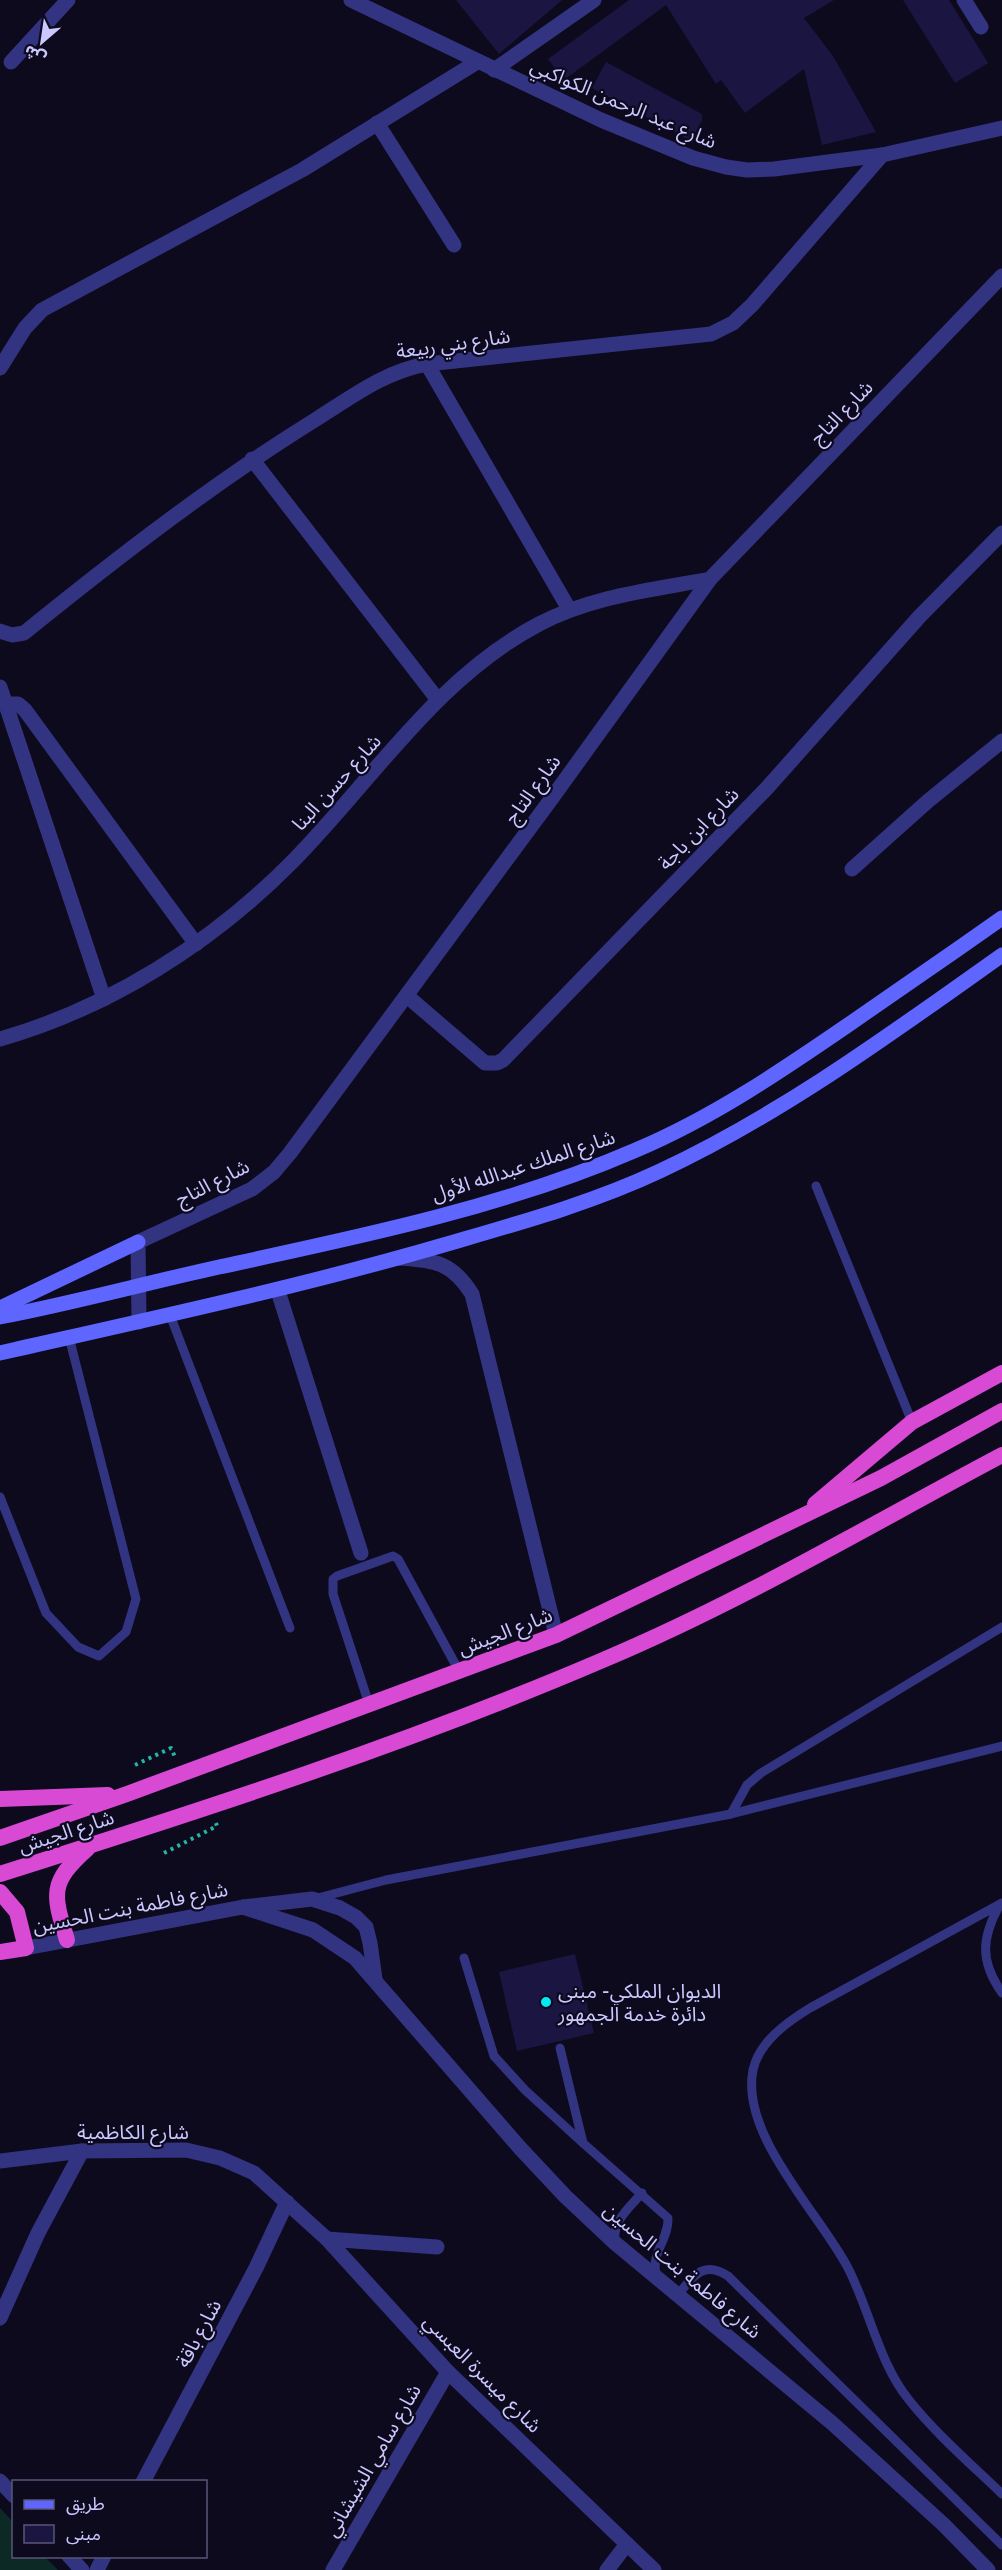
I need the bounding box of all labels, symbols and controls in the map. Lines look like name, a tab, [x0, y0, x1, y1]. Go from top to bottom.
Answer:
north arrow	[12, 12, 72, 72]
text: ش	[20, 41, 49, 69]
street label: شارع عبد الرحمن الكواكبي	[526, 52, 721, 157]
street label: شارع بني ربيعة	[394, 322, 512, 367]
street label: شارع التاج	[804, 374, 880, 451]
street label: شارع حسن البنا	[285, 728, 388, 837]
street label: شارع التاج	[498, 749, 568, 830]
street label: شارع ابن باجة	[652, 781, 746, 877]
street label: شارع الملك عبدالله الأول	[428, 1123, 619, 1209]
street label: شارع التاج	[170, 1152, 255, 1214]
street label: شارع الجيش	[454, 1601, 557, 1663]
street label: شارع الجيش	[15, 1803, 118, 1861]
street label: شارع فاطمة بنت الحسين	[30, 1875, 230, 1941]
place label: الديوان الملكي- مبنى دائرة خدمة الجمهور	[557, 1977, 721, 2027]
marker: الديوان الملكي- مبنى دائرة خدمة الجمهور	[539, 1995, 553, 2009]
street label: شارع الكاظمية	[77, 2118, 189, 2147]
street label: شارع فاطمة بنت الحسين	[597, 2196, 768, 2346]
street label: شارع باقة	[169, 2294, 229, 2373]
street label: شارع ميسرة العبسي	[416, 2308, 548, 2440]
street label: شارع سامي الشيشاني	[317, 2379, 429, 2543]
legend	[12, 2480, 207, 2558]
text: طريق	[66, 2492, 105, 2515]
text: مبنى	[66, 2522, 101, 2545]

